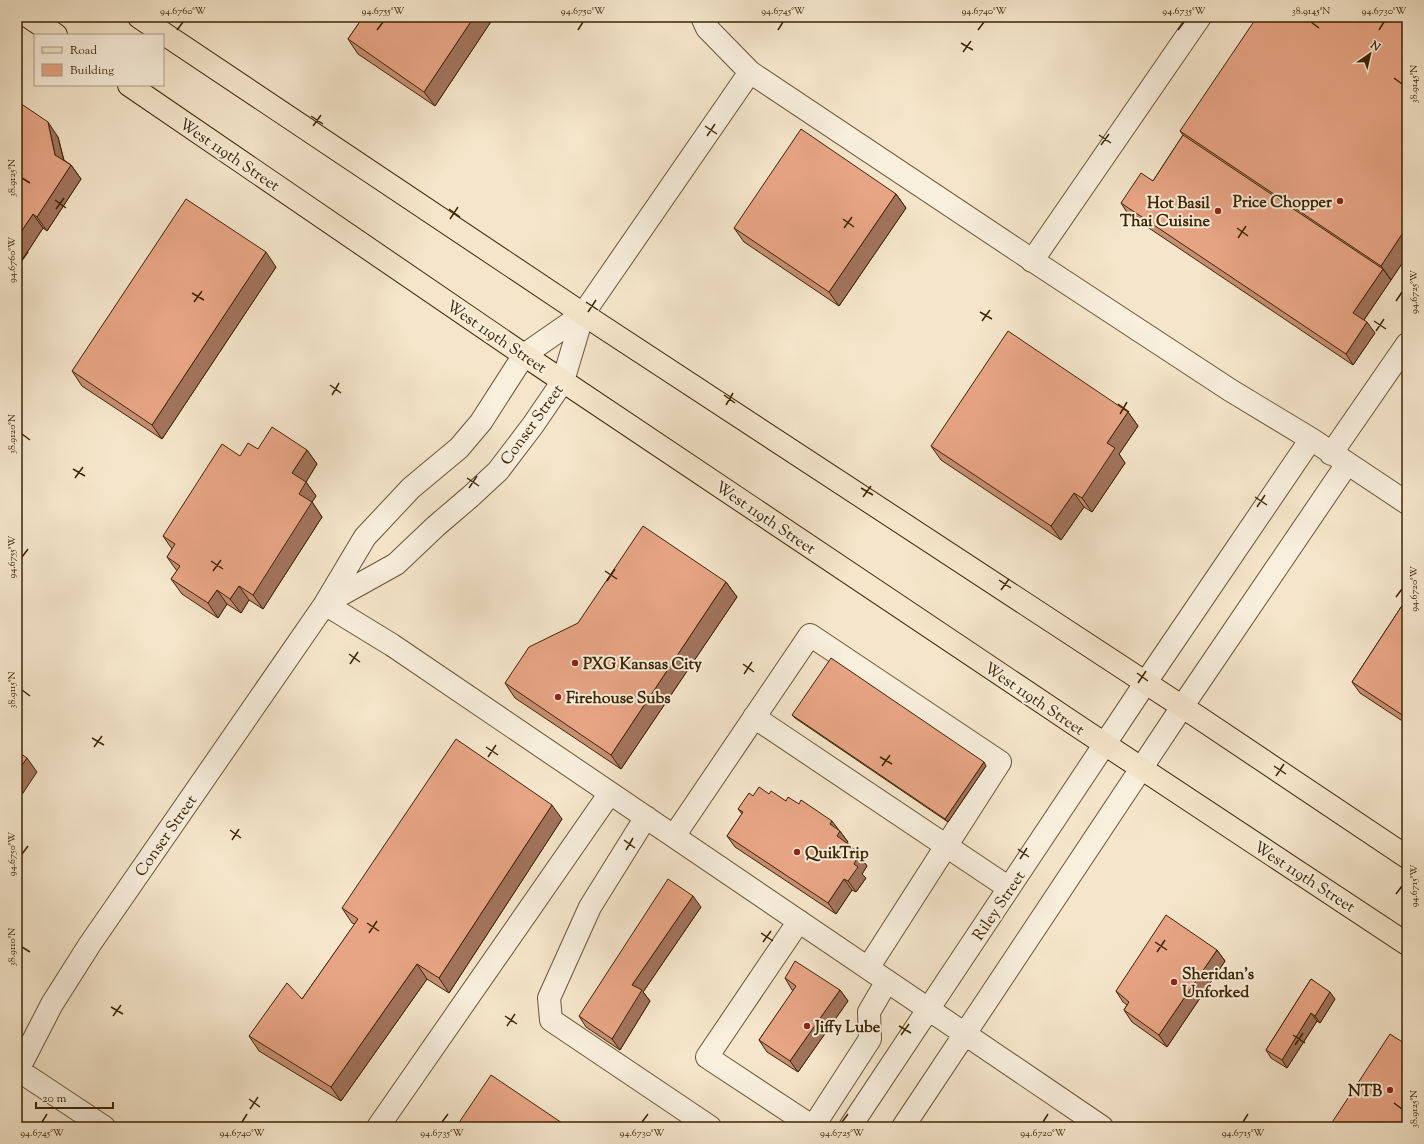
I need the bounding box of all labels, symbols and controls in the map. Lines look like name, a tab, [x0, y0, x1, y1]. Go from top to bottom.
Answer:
text: 94.6760°W	[160, 4, 206, 19]
text: 94.6755°W	[362, 4, 404, 19]
text: 94.6750°W	[561, 4, 605, 19]
text: 94.6745°W	[761, 4, 805, 19]
text: 94.6740°W	[961, 4, 1007, 19]
text: 94.6735°W	[1162, 4, 1206, 19]
text: 38.9145°N	[1292, 4, 1330, 19]
text: 94.6730°W	[1362, 4, 1406, 19]
legend	[34, 34, 164, 86]
north arrow	[1350, 34, 1390, 74]
text: N	[1366, 37, 1383, 56]
text: Road	[70, 42, 97, 60]
text: Building	[70, 62, 114, 80]
text: 38.9145°N	[1407, 65, 1422, 103]
street label: West 119th Street	[174, 114, 284, 199]
text: 38.9125°N	[5, 159, 20, 197]
place label: Price Chopper	[1233, 192, 1333, 215]
place label: Hot Basil Thai Cuisine	[1120, 193, 1211, 234]
marker: Price Chopper	[1335, 196, 1345, 206]
marker: Hot Basil Thai Cuisine	[1213, 206, 1223, 216]
text: 94.6760°W	[5, 237, 20, 283]
text: 94.6725°W	[1407, 270, 1422, 314]
street label: West 119th Street	[441, 296, 551, 381]
street label: Conser Street	[496, 380, 571, 471]
text: 38.9120°N	[5, 414, 20, 454]
street label: West 119th Street	[710, 477, 820, 562]
text: 94.6755°W	[5, 536, 20, 578]
text: 94.6720°W	[1407, 566, 1422, 612]
place label: PXG Kansas City	[583, 654, 702, 677]
marker: PXG Kansas City	[570, 658, 580, 668]
street label: West 119th Street	[979, 658, 1089, 743]
text: 38.9115°N	[5, 672, 20, 708]
place label: Firehouse Subs	[566, 688, 670, 711]
marker: Firehouse Subs	[553, 692, 563, 702]
street label: Conser Street	[130, 790, 204, 882]
text: 94.6750°W	[5, 832, 20, 876]
street label: West 119th Street	[1248, 837, 1359, 920]
place label: QuikTrip	[805, 843, 869, 866]
marker: QuikTrip	[792, 847, 802, 857]
text: 94.6715°W	[1407, 865, 1422, 907]
street label: Riley Street	[968, 866, 1032, 946]
text: 38.9110°N	[5, 928, 20, 966]
place label: Sheridan's Unforked	[1182, 964, 1254, 1005]
marker: Sheridan's Unforked	[1169, 977, 1179, 987]
place label: Jiffy Lube	[813, 1017, 881, 1040]
marker: Jiffy Lube	[802, 1021, 812, 1031]
place label: NTB	[1348, 1081, 1382, 1104]
scale bar	[36, 1084, 113, 1110]
marker: NTB	[1385, 1085, 1395, 1095]
text: 20 m	[42, 1090, 67, 1108]
text: 38.9125°N	[1407, 1090, 1422, 1128]
text: 94.6745°W	[20, 1126, 64, 1141]
text: 94.6740°W	[219, 1126, 265, 1141]
text: 94.6735°W	[420, 1126, 464, 1141]
text: 94.6730°W	[620, 1126, 664, 1141]
text: 94.6725°W	[820, 1126, 864, 1141]
text: 94.6720°W	[1020, 1126, 1066, 1141]
text: 94.6715°W	[1222, 1126, 1264, 1141]

